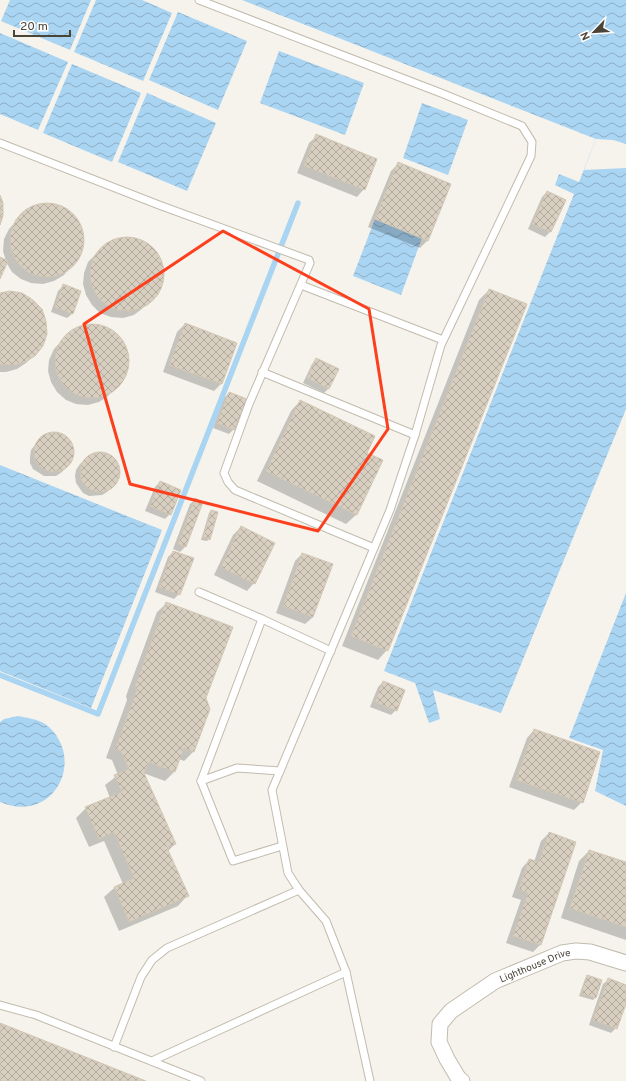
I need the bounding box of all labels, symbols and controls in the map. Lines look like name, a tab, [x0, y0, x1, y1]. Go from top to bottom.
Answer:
scale bar	[14, 12, 70, 38]
north arrow	[574, 12, 614, 52]
text: 20 m	[20, 19, 48, 35]
text: N	[578, 29, 594, 42]
street label: Lighthouse Drive	[498, 947, 571, 986]

